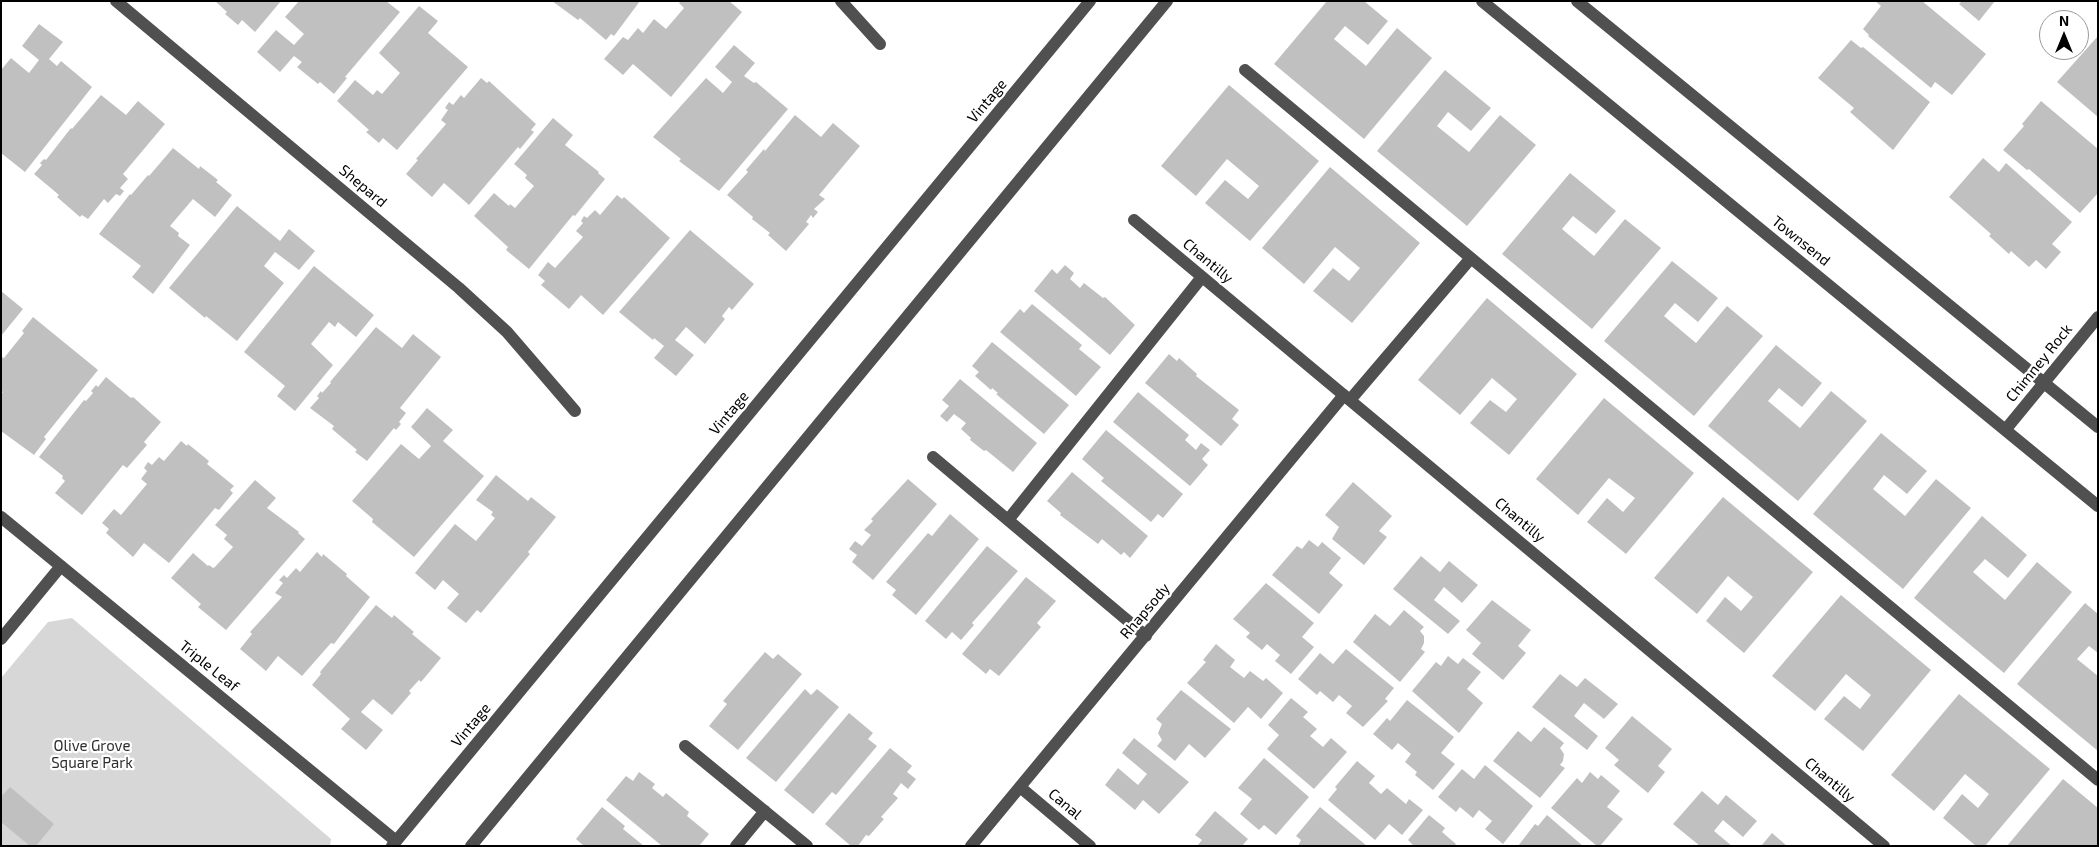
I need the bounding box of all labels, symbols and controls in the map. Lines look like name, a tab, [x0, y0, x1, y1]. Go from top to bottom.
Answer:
north arrow	[2039, 10, 2089, 60]
text: N	[2059, 12, 2069, 29]
street label: Vintage	[963, 75, 1011, 127]
street label: Shepard	[336, 161, 390, 211]
street label: Townsend	[1768, 212, 1834, 270]
street label: Chantilly	[1179, 235, 1237, 287]
street label: Chimney Rock	[2002, 320, 2076, 406]
street label: Vintage	[705, 387, 753, 439]
street label: Chantilly	[1491, 494, 1549, 546]
street label: Rhapsody	[1116, 579, 1174, 643]
street label: Triple Leaf	[176, 637, 242, 695]
street label: Vintage	[447, 699, 495, 751]
park label: Olive Grove Square Park	[51, 737, 133, 772]
street label: Chantilly	[1801, 754, 1859, 806]
street label: Canal	[1045, 785, 1085, 823]

